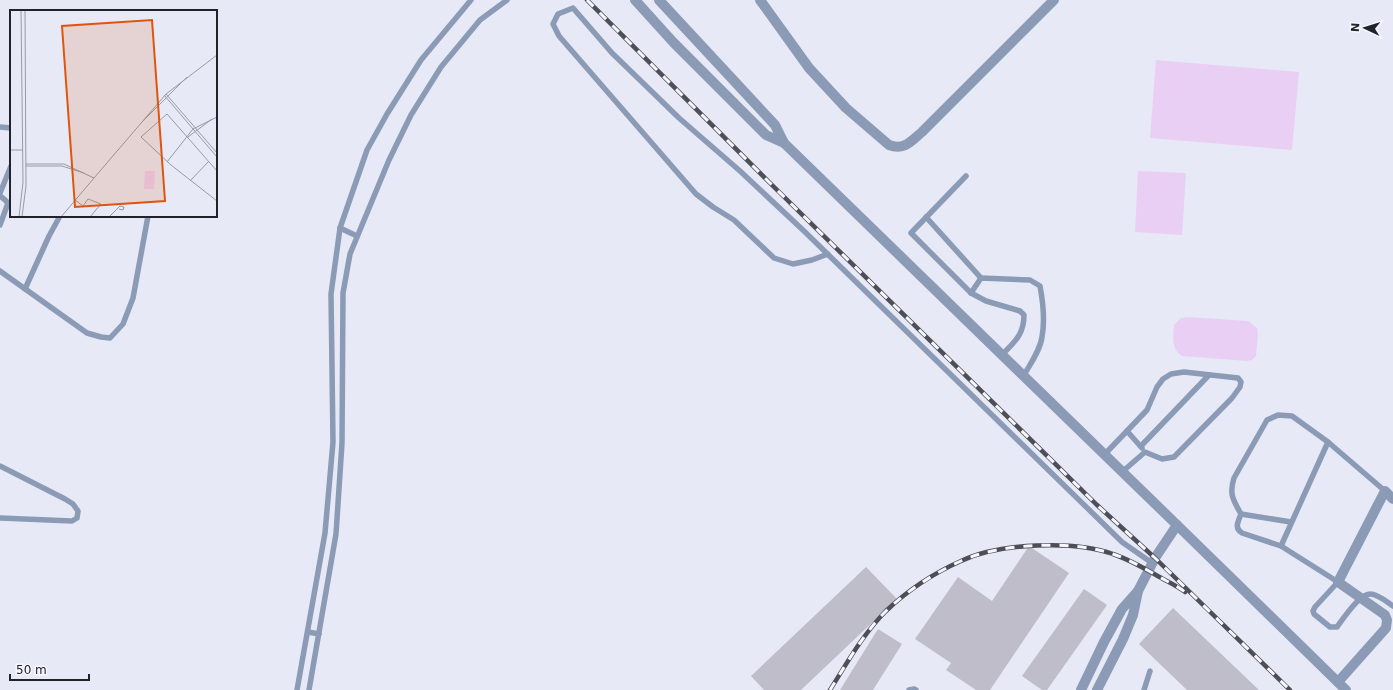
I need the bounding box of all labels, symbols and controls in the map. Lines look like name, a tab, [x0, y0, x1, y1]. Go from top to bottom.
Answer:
north arrow	[1345, 8, 1385, 48]
inset map	[10, 10, 217, 217]
text: N	[1349, 22, 1362, 32]
scale bar	[10, 656, 89, 682]
text: 50 m	[16, 663, 47, 677]

